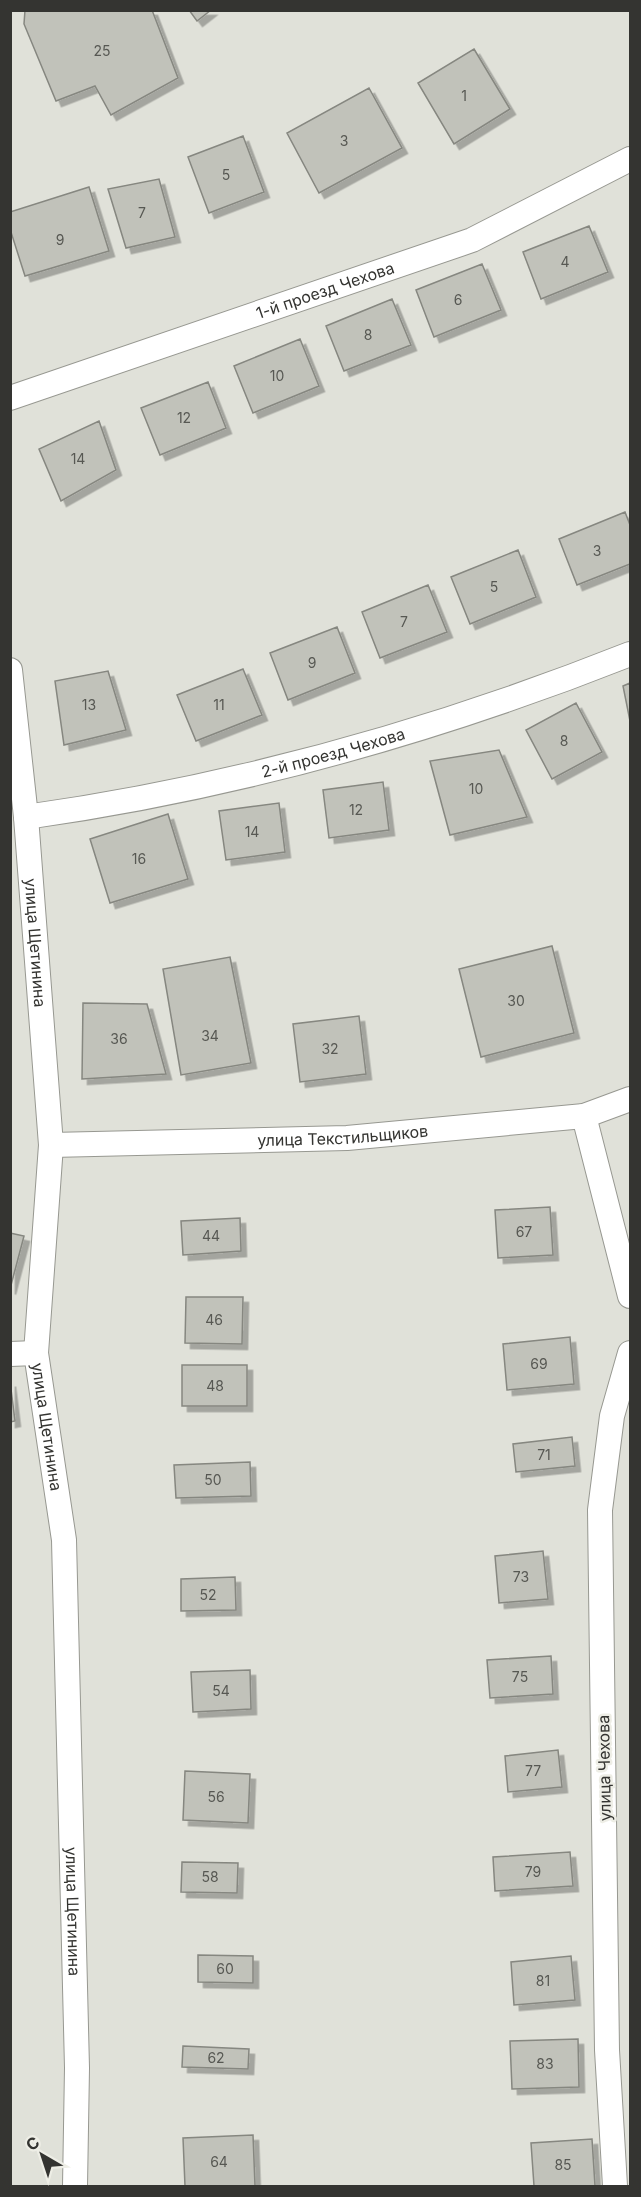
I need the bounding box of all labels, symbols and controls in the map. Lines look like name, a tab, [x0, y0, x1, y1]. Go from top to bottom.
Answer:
house number: 25	[93, 42, 111, 59]
house number: 1	[461, 87, 467, 104]
house number: 3	[340, 132, 348, 149]
house number: 5	[222, 166, 230, 183]
house number: 7	[138, 204, 146, 221]
house number: 9	[56, 231, 64, 248]
house number: 4	[560, 253, 570, 270]
street label: 1-й проезд Чехова	[253, 257, 397, 323]
house number: 6	[454, 291, 462, 308]
house number: 8	[364, 326, 372, 343]
house number: 10	[270, 367, 284, 384]
house number: 12	[177, 409, 191, 426]
house number: 14	[71, 450, 85, 467]
house number: 3	[593, 542, 601, 559]
house number: 5	[490, 578, 498, 595]
house number: 7	[400, 613, 408, 630]
house number: 9	[308, 654, 316, 671]
house number: 13	[82, 696, 96, 713]
house number: 11	[213, 696, 225, 713]
street label: 2-й проезд Чехова	[259, 723, 407, 782]
house number: 8	[560, 732, 568, 749]
house number: 10	[469, 780, 483, 797]
house number: 12	[349, 801, 363, 818]
house number: 14	[245, 823, 259, 840]
house number: 16	[132, 850, 146, 867]
street label: улица Щетинина	[21, 877, 50, 1008]
house number: 30	[507, 992, 525, 1009]
house number: 34	[201, 1027, 219, 1044]
house number: 36	[110, 1030, 128, 1047]
house number: 32	[321, 1040, 339, 1057]
street label: улица Текстильщиков	[257, 1121, 429, 1150]
house number: 67	[516, 1223, 532, 1240]
house number: 44	[202, 1227, 220, 1244]
house number: 46	[205, 1311, 223, 1328]
house number: 69	[530, 1355, 548, 1372]
street label: улица Щетинина	[28, 1361, 67, 1492]
house number: 48	[206, 1377, 224, 1394]
house number: 71	[537, 1446, 551, 1463]
house number: 50	[204, 1471, 222, 1488]
house number: 73	[513, 1568, 529, 1585]
house number: 52	[199, 1586, 217, 1603]
house number: 75	[512, 1668, 528, 1685]
house number: 54	[212, 1682, 230, 1699]
street label: улица Чехова	[593, 1715, 615, 1821]
house number: 77	[525, 1762, 541, 1779]
house number: 56	[207, 1788, 225, 1805]
street label: улица Щетинина	[62, 1846, 85, 1976]
house number: 79	[525, 1863, 541, 1880]
house number: 58	[201, 1868, 219, 1885]
house number: 60	[216, 1960, 234, 1977]
house number: 81	[536, 1972, 550, 1989]
house number: 62	[207, 2049, 225, 2066]
house number: 83	[536, 2055, 554, 2072]
north arrow	[12, 2125, 72, 2185]
text: С	[22, 2132, 44, 2155]
house number: 64	[210, 2153, 228, 2170]
house number: 85	[554, 2156, 572, 2173]

